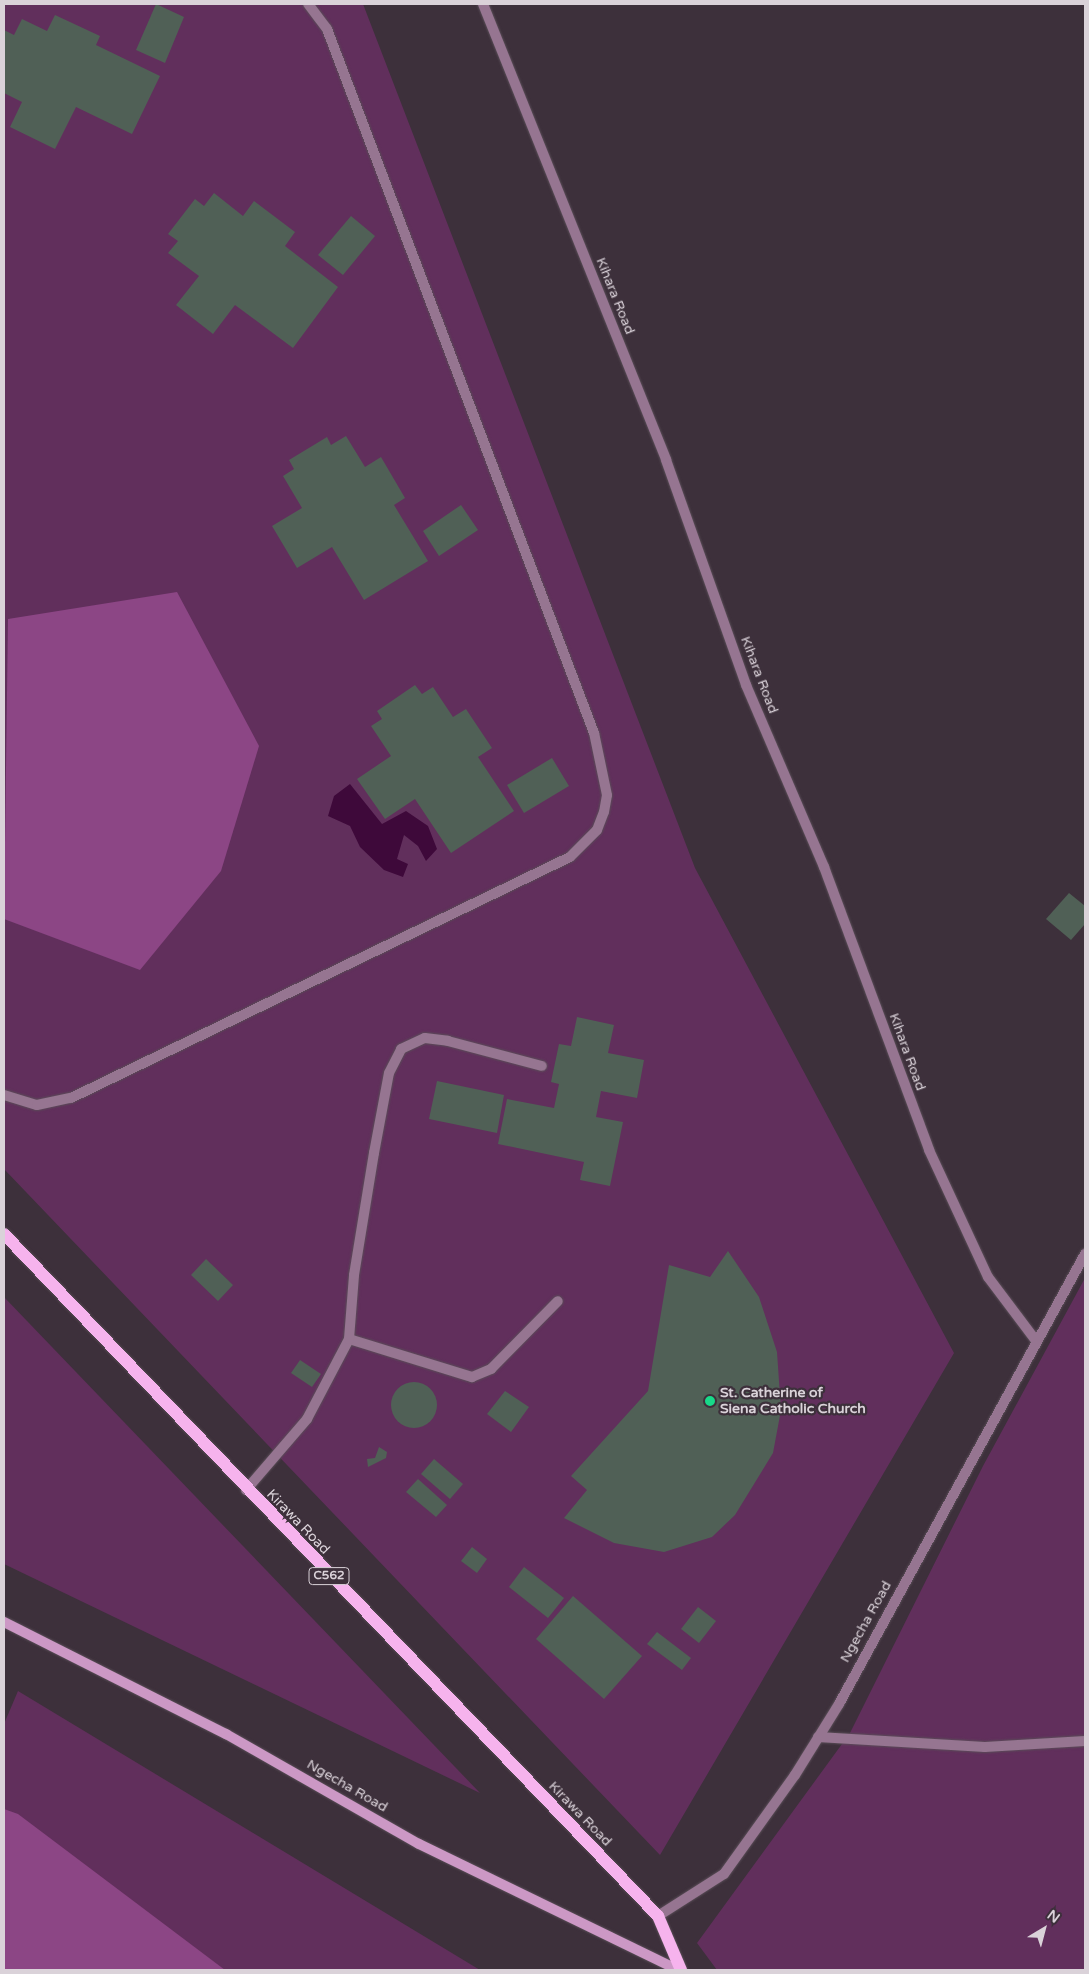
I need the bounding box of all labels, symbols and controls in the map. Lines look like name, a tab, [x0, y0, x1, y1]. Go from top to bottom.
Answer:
street label: Kihara Road	[592, 255, 638, 337]
street label: Kihara Road	[737, 634, 781, 716]
street label: Kihara Road	[885, 1011, 929, 1093]
place label: St. Catherine of Siena Catholic Church	[720, 1385, 866, 1418]
marker: St. Catherine of Siena Catholic Church	[704, 1395, 716, 1407]
street label: Kirawa Road	[263, 1486, 333, 1558]
road number: C562	[308, 1566, 350, 1585]
street label: Ngecha Road	[837, 1578, 895, 1666]
street label: Ngecha Road	[304, 1756, 390, 1816]
street label: Kirawa Road	[545, 1778, 615, 1850]
north arrow	[1019, 1904, 1069, 1954]
text: N	[1044, 1906, 1063, 1927]

